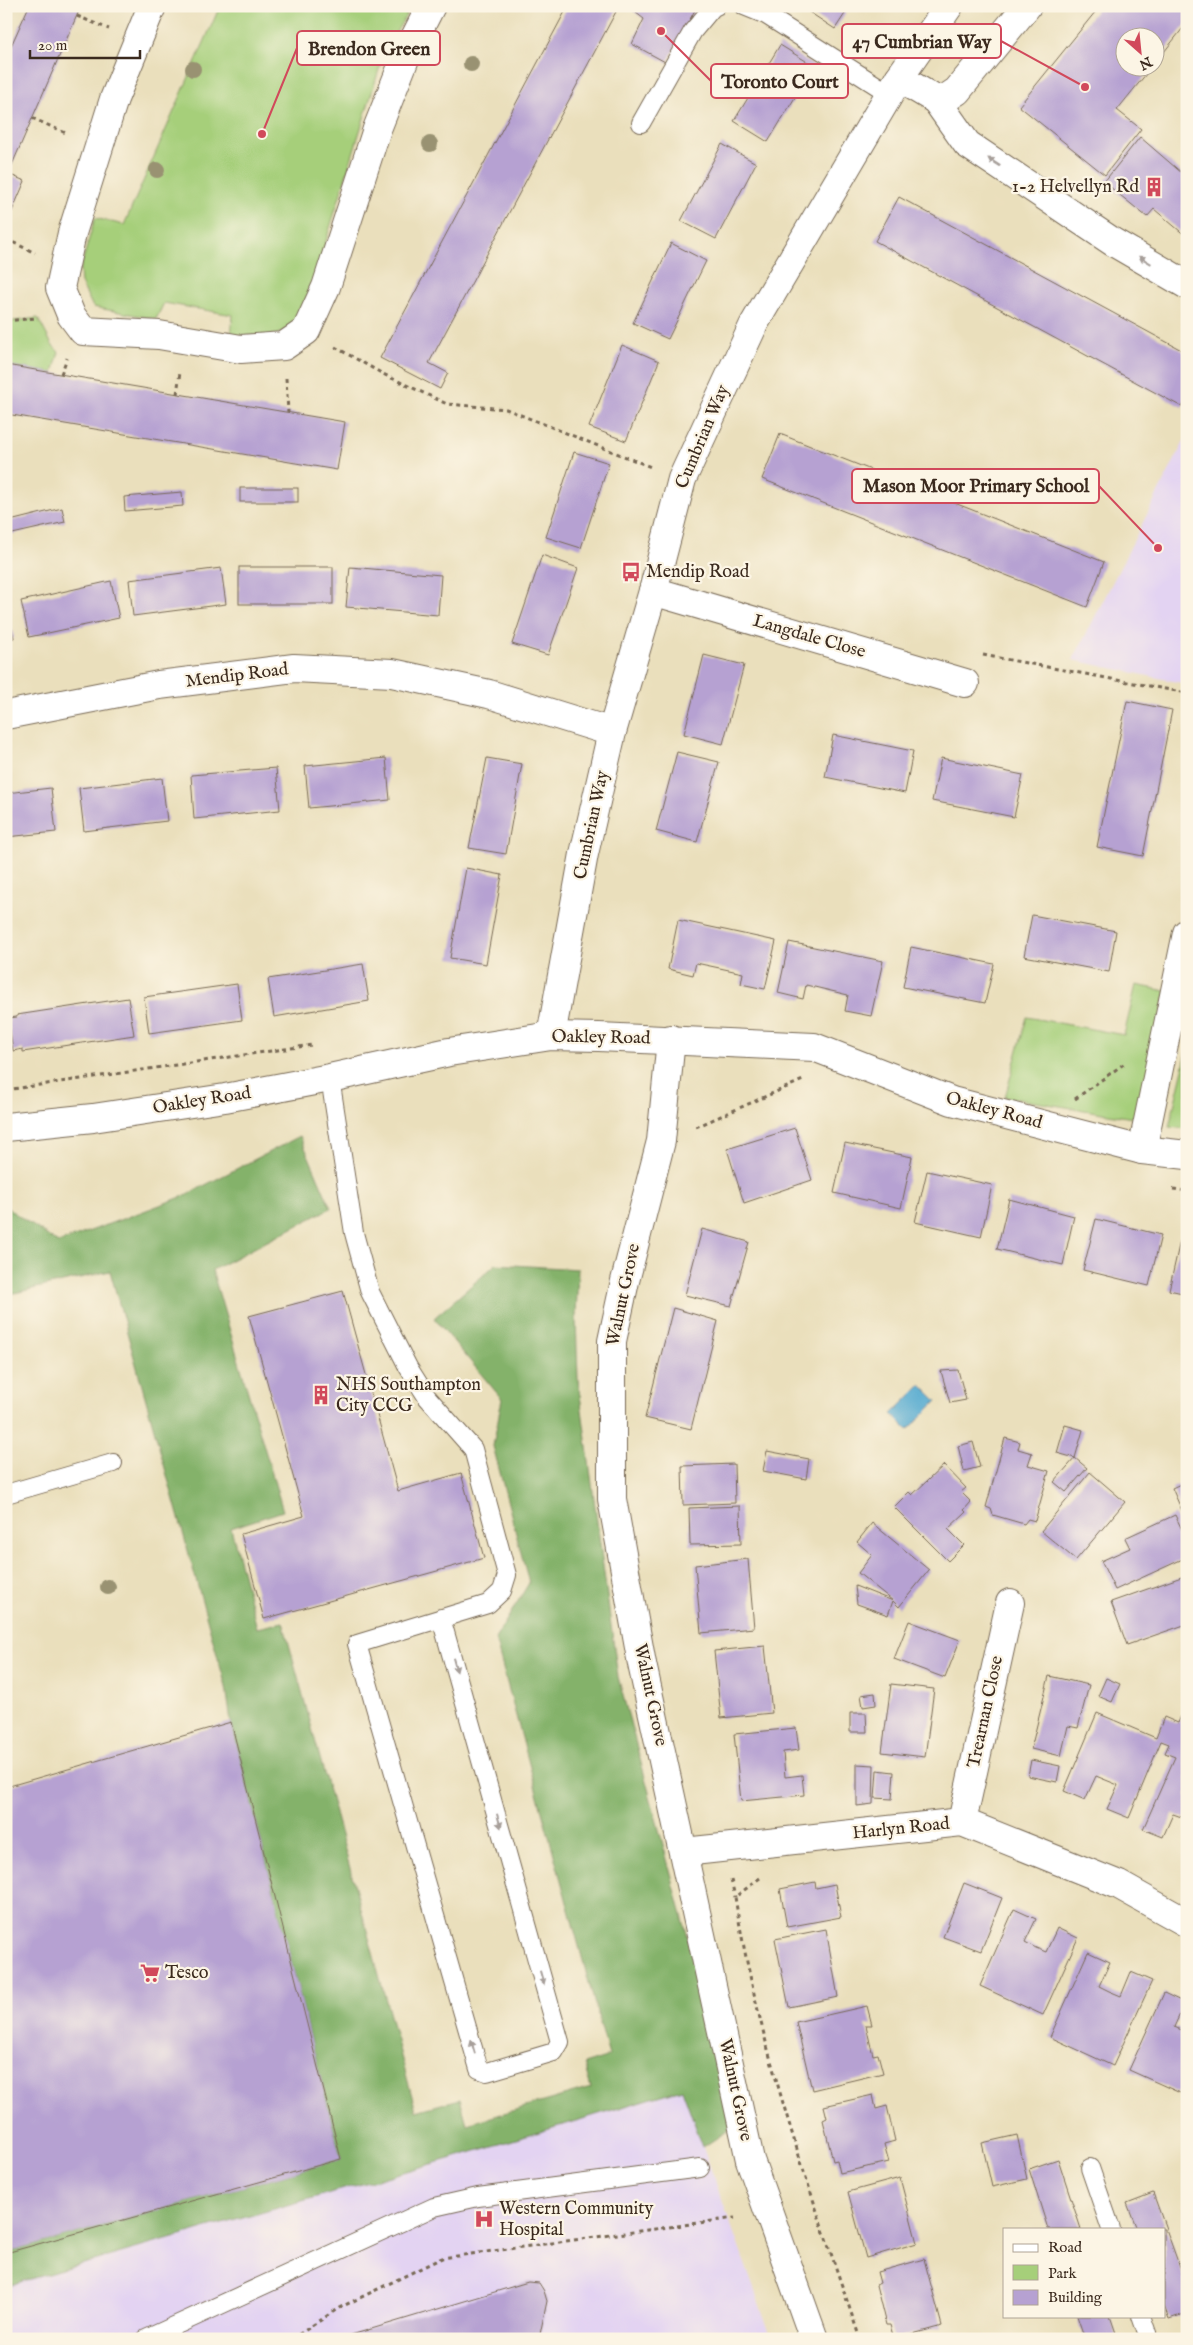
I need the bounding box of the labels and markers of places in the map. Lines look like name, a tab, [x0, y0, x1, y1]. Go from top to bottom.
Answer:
callout: 47 Cumbrian Way	[842, 24, 1001, 58]
callout: Brendon Green	[297, 31, 440, 65]
callout: Toronto Court	[711, 64, 848, 98]
place label: 1-2 Helvellyn Rd	[1012, 176, 1139, 199]
building icon: 1-2 Helvellyn Rd	[1143, 176, 1165, 198]
callout: Mason Moor Primary School	[852, 469, 1099, 503]
bus stop icon: Mendip Road	[620, 561, 642, 583]
place label: Mendip Road	[646, 561, 750, 584]
place label: NHS Southampton City CCG	[336, 1374, 481, 1418]
building icon: NHS Southampton City CCG	[310, 1384, 332, 1406]
supermarket icon: Tesco	[139, 1962, 161, 1984]
place label: Tesco	[165, 1962, 209, 1985]
place label: Western Community Hospital	[499, 2198, 654, 2242]
hospital icon: Western Community Hospital	[473, 2208, 495, 2230]

